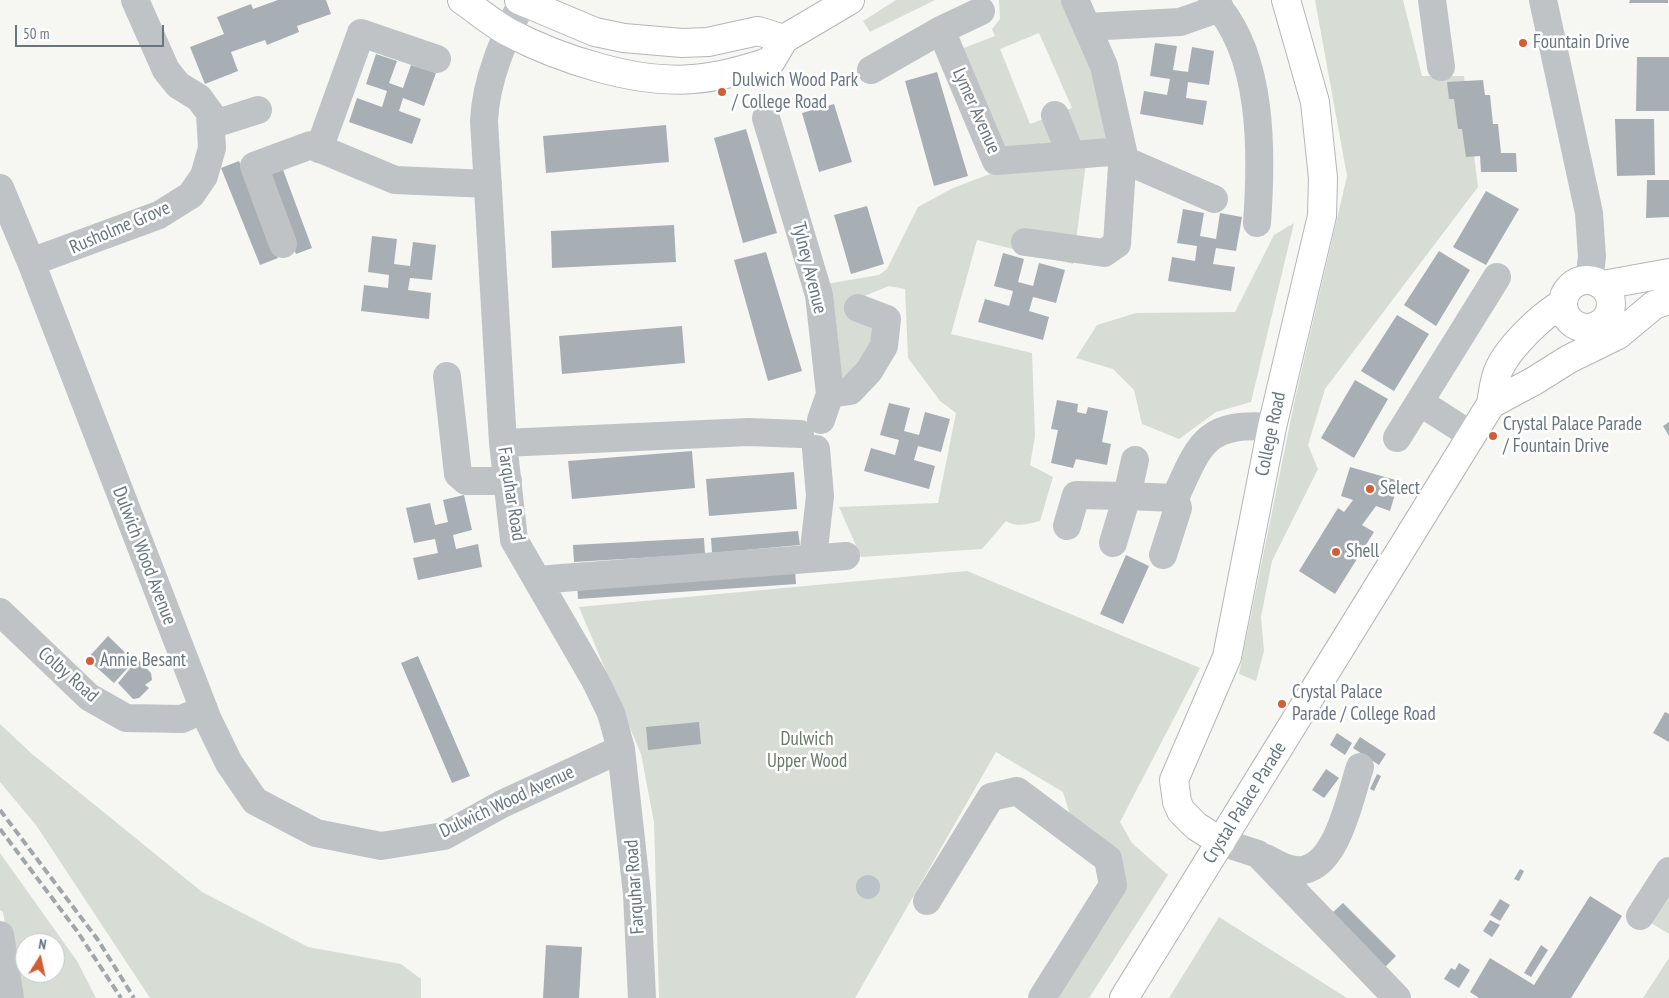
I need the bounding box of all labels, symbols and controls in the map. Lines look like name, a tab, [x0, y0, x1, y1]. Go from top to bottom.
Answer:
scale bar	[18, 15, 166, 47]
text: 50 m	[23, 24, 49, 43]
place label: Fountain Drive	[1533, 32, 1629, 54]
marker: Fountain Drive	[1517, 37, 1529, 49]
street label: Lymer Avenue	[947, 65, 1005, 157]
place label: Dulwich Wood Park / College Road	[732, 70, 858, 114]
marker: Dulwich Wood Park / College Road	[716, 86, 728, 98]
street label: Rusholme Grove	[66, 197, 174, 259]
street label: Tylney Avenue	[787, 220, 831, 316]
street label: College Road	[1251, 390, 1291, 478]
place label: Crystal Palace Parade / Fountain Drive	[1503, 414, 1642, 458]
marker: Crystal Palace Parade / Fountain Drive	[1487, 430, 1499, 442]
street label: Farquhar Road	[492, 445, 530, 543]
place label: Select	[1380, 478, 1420, 500]
marker: Select	[1364, 483, 1376, 495]
street label: Dulwich Wood Avenue	[107, 484, 181, 628]
place label: Shell	[1346, 541, 1379, 563]
marker: Shell	[1330, 546, 1342, 558]
street label: Colby Road	[33, 643, 103, 707]
place label: Annie Besant	[100, 650, 186, 672]
marker: Annie Besant	[84, 655, 96, 667]
place label: Crystal Palace Parade / College Road	[1292, 682, 1436, 726]
marker: Crystal Palace Parade / College Road	[1276, 698, 1288, 710]
park label: Dulwich Upper Wood	[767, 729, 847, 773]
street label: Crystal Palace Parade	[1198, 738, 1292, 868]
street label: Dulwich Wood Avenue	[436, 761, 578, 843]
street label: Farquhar Road	[620, 839, 650, 935]
north arrow	[15, 933, 65, 983]
text: N	[37, 935, 48, 954]

